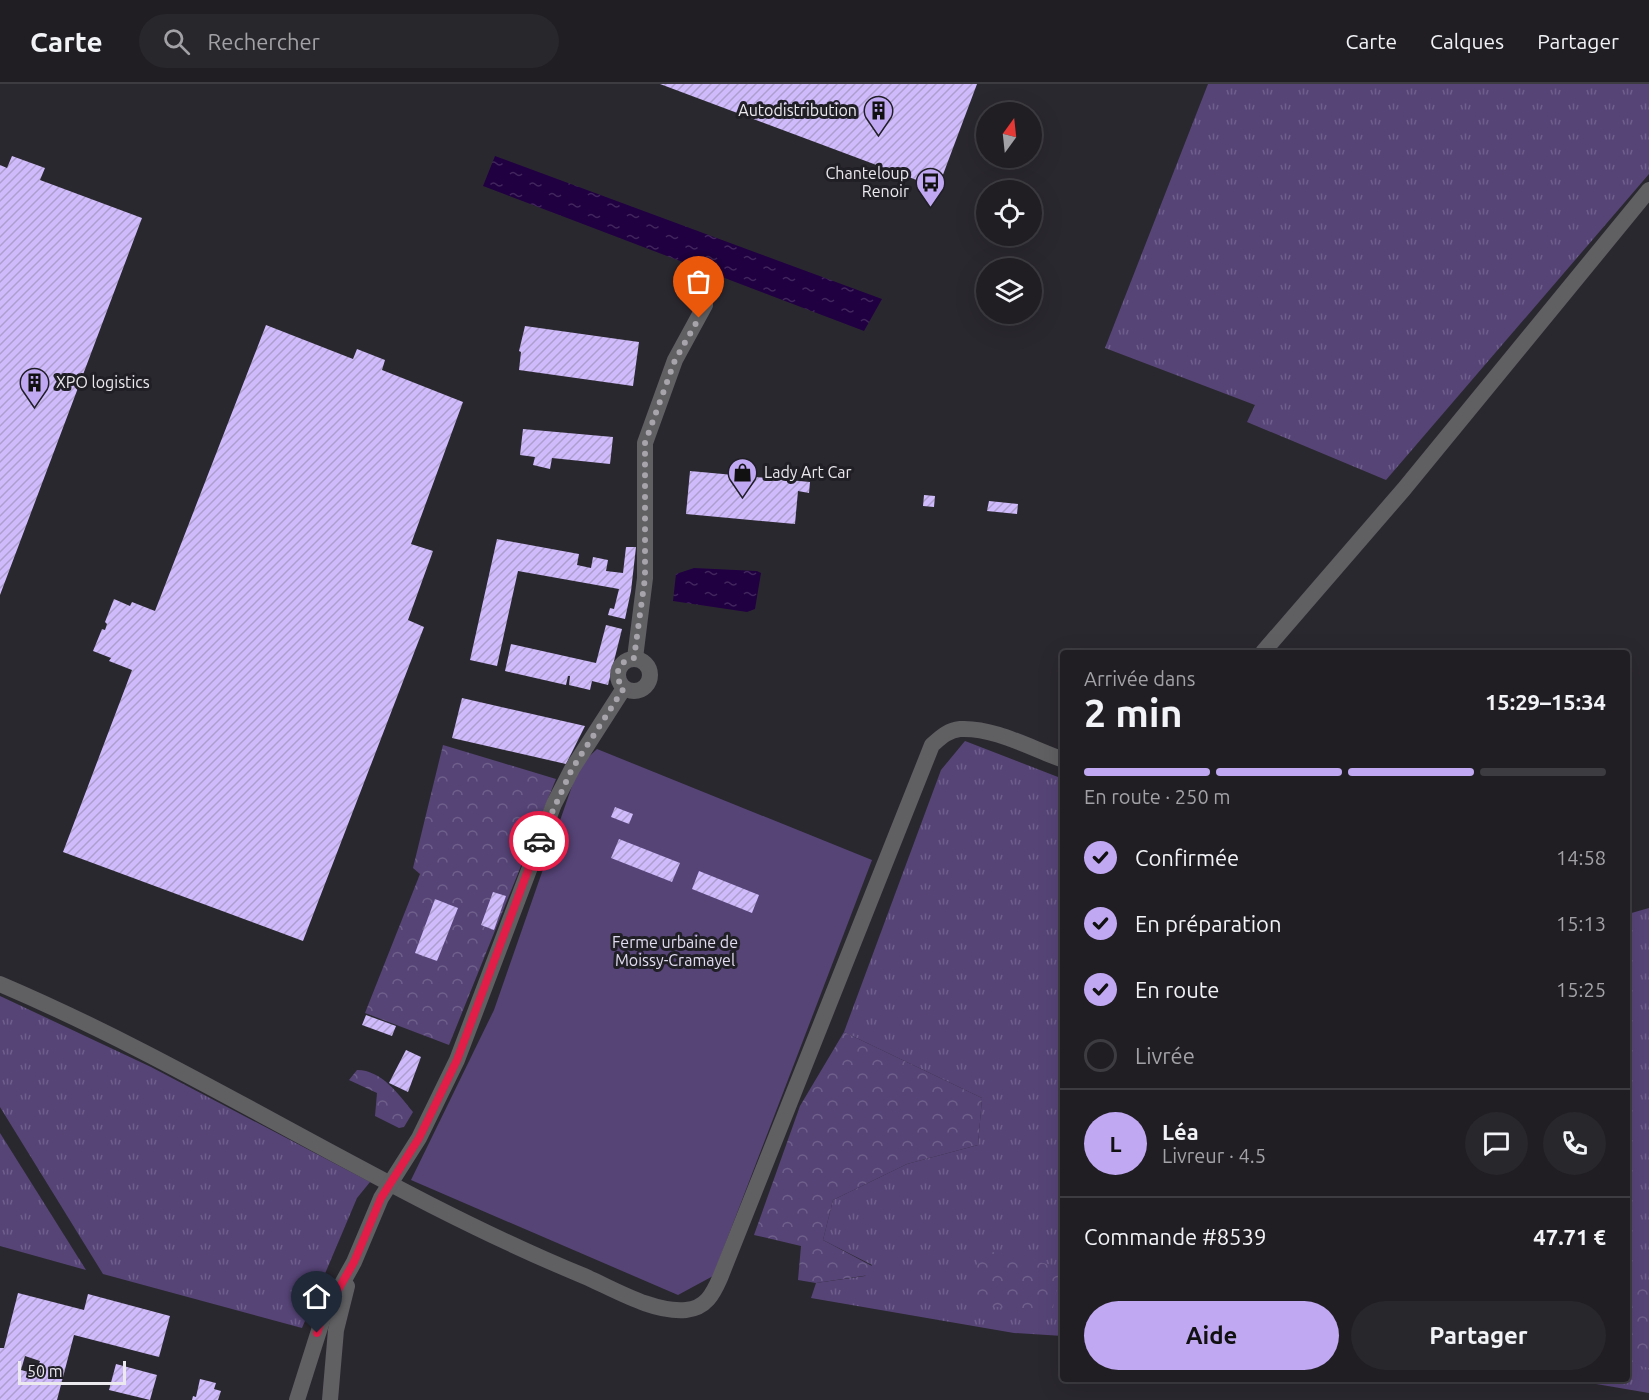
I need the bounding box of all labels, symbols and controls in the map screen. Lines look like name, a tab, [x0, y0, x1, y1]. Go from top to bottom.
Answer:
search box	[139, 14, 559, 68]
icon: search	[160, 25, 193, 58]
text: Carte	[30, 26, 103, 57]
text: Rechercher	[208, 29, 320, 54]
text: Carte	[1346, 29, 1397, 53]
text: Calques	[1430, 29, 1504, 53]
text: Partager	[1537, 29, 1619, 53]
building icon: Autodistribution	[862, 94, 894, 136]
place label: Autodistribution	[738, 101, 857, 119]
north arrow	[976, 102, 1042, 168]
map controls	[976, 102, 1042, 324]
place label: Chanteloup Renoir	[826, 164, 909, 200]
bus stop icon: Chanteloup Renoir	[914, 166, 946, 208]
button: locate	[976, 180, 1042, 246]
pin	[673, 256, 724, 318]
button: layers	[976, 258, 1042, 324]
icon: bag	[682, 265, 715, 298]
building icon: XPO logistics	[19, 366, 51, 408]
place label: XPO logistics	[56, 373, 150, 391]
shop icon: Lady Art Car	[727, 456, 759, 498]
place label: Lady Art Car	[764, 463, 852, 481]
text: Arrivée dans	[1084, 667, 1195, 690]
text: 15:29–15:34	[1485, 689, 1606, 714]
text: 2 min	[1084, 691, 1183, 734]
text: En route · 250 m	[1084, 785, 1231, 808]
courier	[509, 811, 569, 871]
icon: car	[523, 825, 556, 858]
icon: check	[1084, 841, 1117, 874]
text: Confirmée	[1135, 845, 1239, 870]
text: 14:58	[1556, 846, 1606, 869]
icon: check	[1084, 907, 1117, 940]
text: En préparation	[1135, 911, 1282, 936]
text: 15:13	[1556, 912, 1606, 935]
park label: Ferme urbaine de Moissy-Cramayel	[612, 933, 738, 969]
icon: check	[1084, 973, 1117, 1006]
text: En route	[1135, 977, 1219, 1002]
text: 15:25	[1556, 978, 1606, 1001]
text: Livrée	[1135, 1043, 1195, 1068]
button: chat	[1465, 1112, 1528, 1175]
button: phone	[1543, 1112, 1606, 1175]
text: Léa	[1162, 1119, 1199, 1144]
text: L	[1109, 1131, 1122, 1156]
text: Livreur · 4.5	[1162, 1144, 1266, 1167]
text: Commande #8539	[1084, 1224, 1266, 1249]
text: 47.71 €	[1533, 1224, 1606, 1249]
pin	[291, 1271, 342, 1333]
icon: home	[300, 1280, 333, 1313]
button: Aide	[1084, 1301, 1339, 1370]
button: Partager	[1351, 1301, 1606, 1370]
scale bar	[18, 1358, 126, 1386]
text: 50 m	[27, 1362, 63, 1380]

